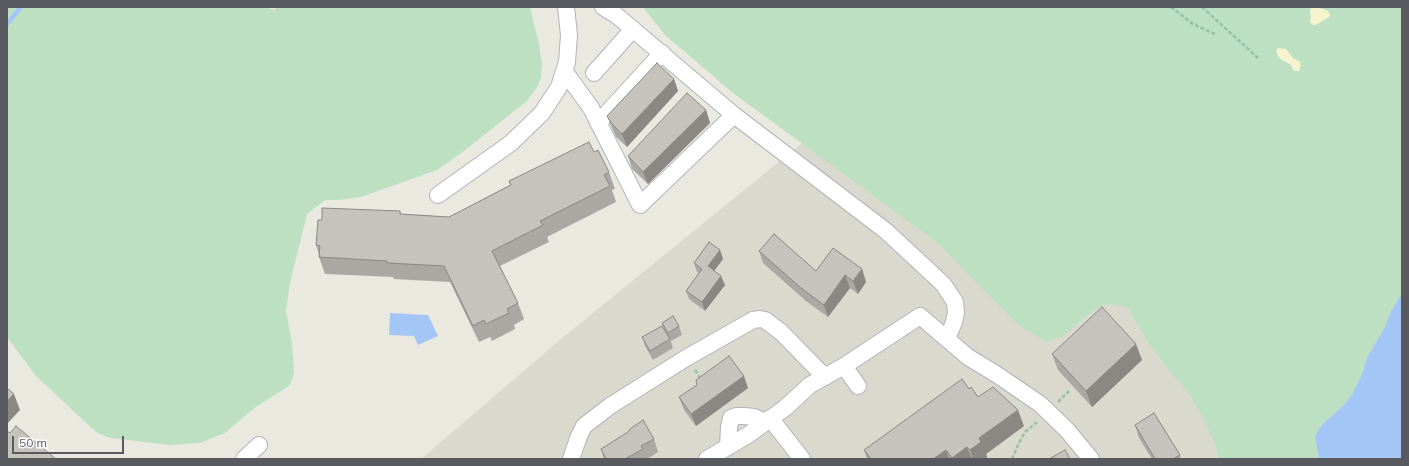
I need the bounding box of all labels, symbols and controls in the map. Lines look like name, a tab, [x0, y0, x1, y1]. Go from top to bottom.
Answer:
scale bar	[14, 428, 126, 454]
text: 50 m	[19, 435, 47, 450]

